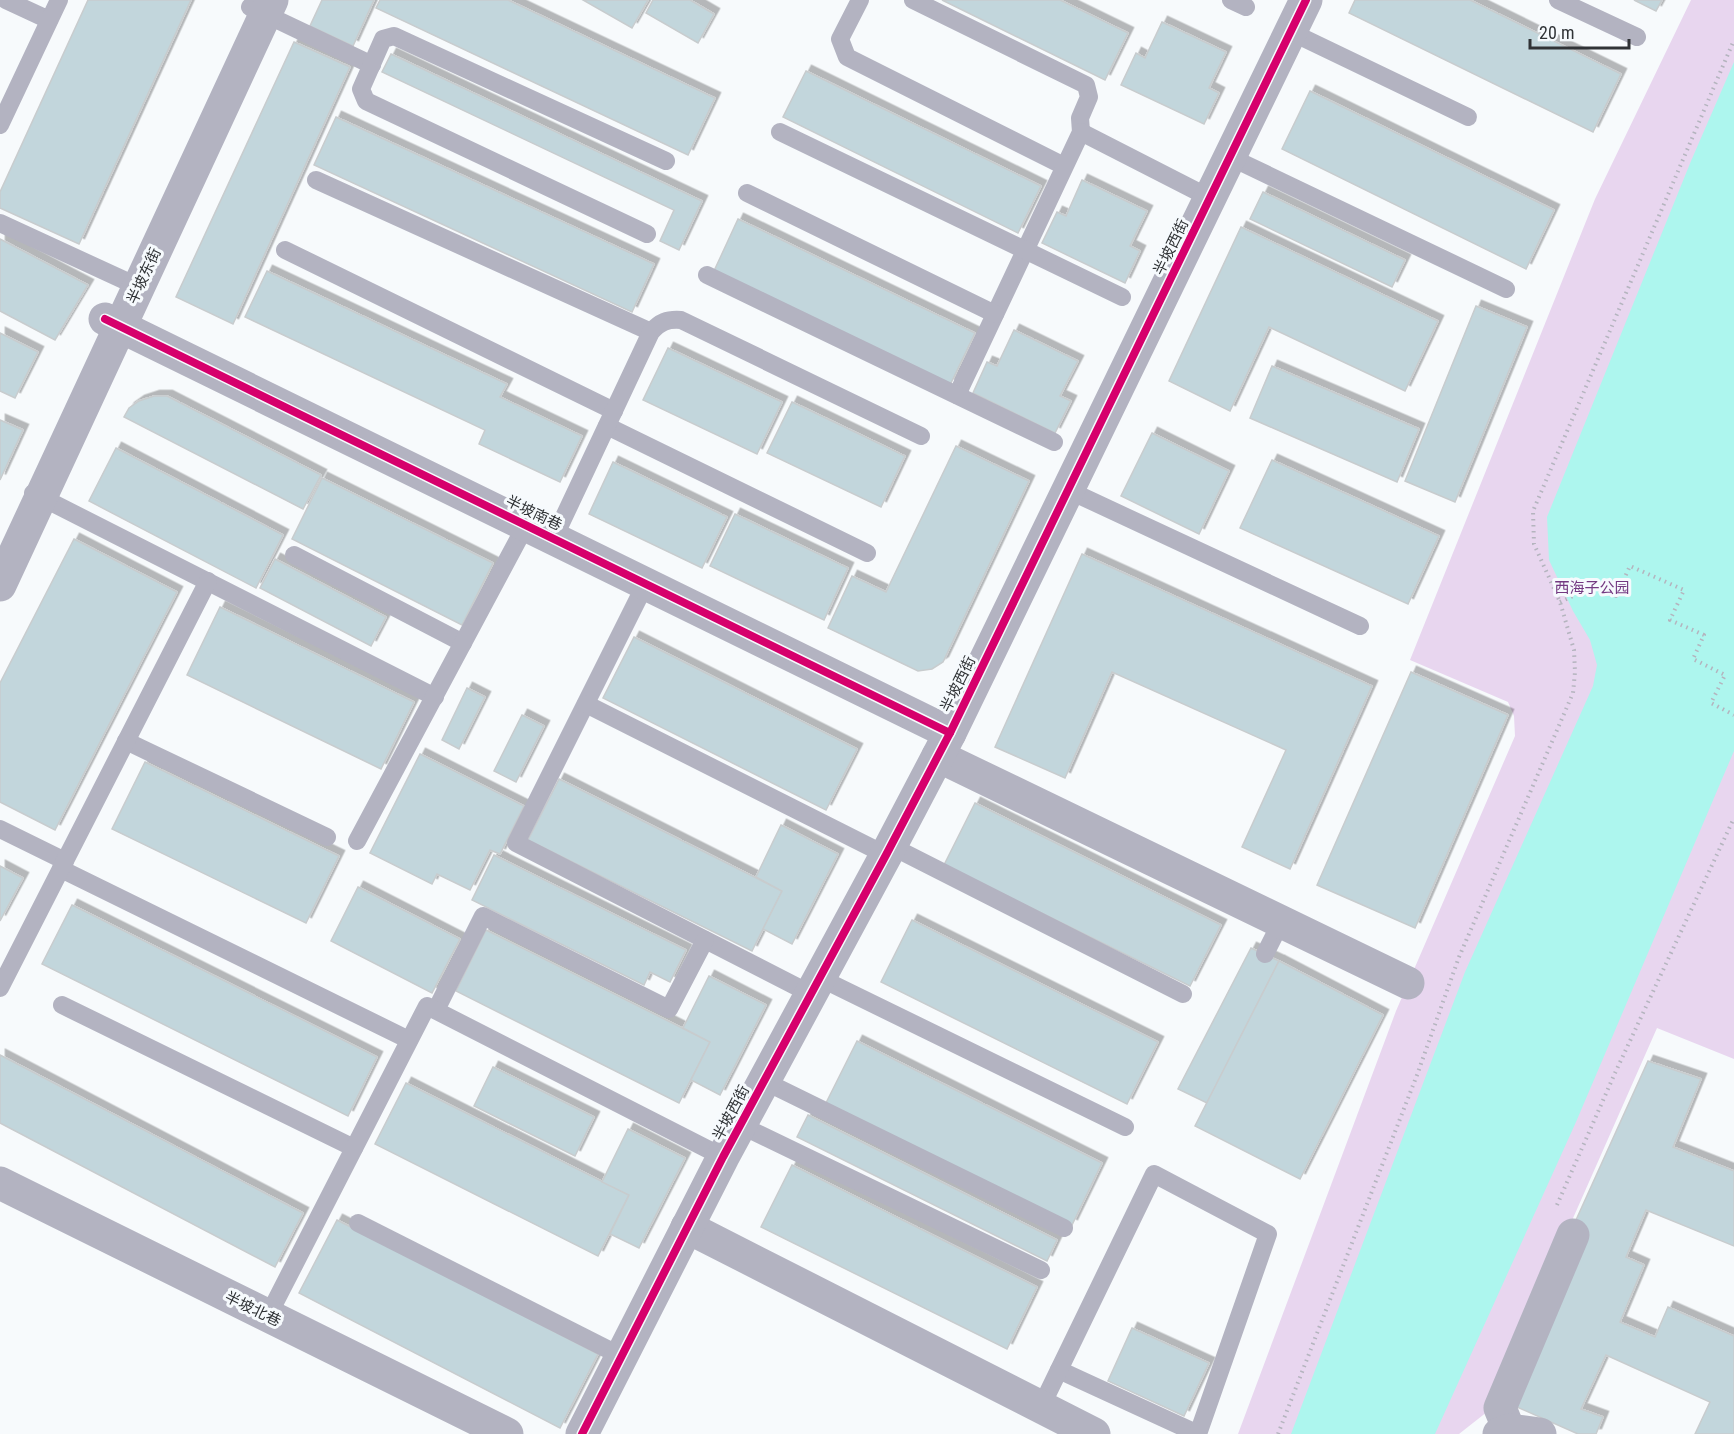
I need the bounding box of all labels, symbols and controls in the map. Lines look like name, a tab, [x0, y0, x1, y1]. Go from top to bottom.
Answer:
scale bar	[1530, 12, 1629, 50]
text: 20 m	[1539, 22, 1574, 43]
street label: 半坡西街	[1150, 216, 1192, 278]
street label: 半坡东街	[123, 245, 165, 307]
street label: 半坡南巷	[503, 492, 565, 534]
park label: 西海子公园	[1554, 579, 1630, 597]
street label: 半坡西街	[937, 653, 979, 715]
street label: 半坡西街	[709, 1082, 753, 1144]
street label: 半坡北巷	[222, 1288, 284, 1330]

